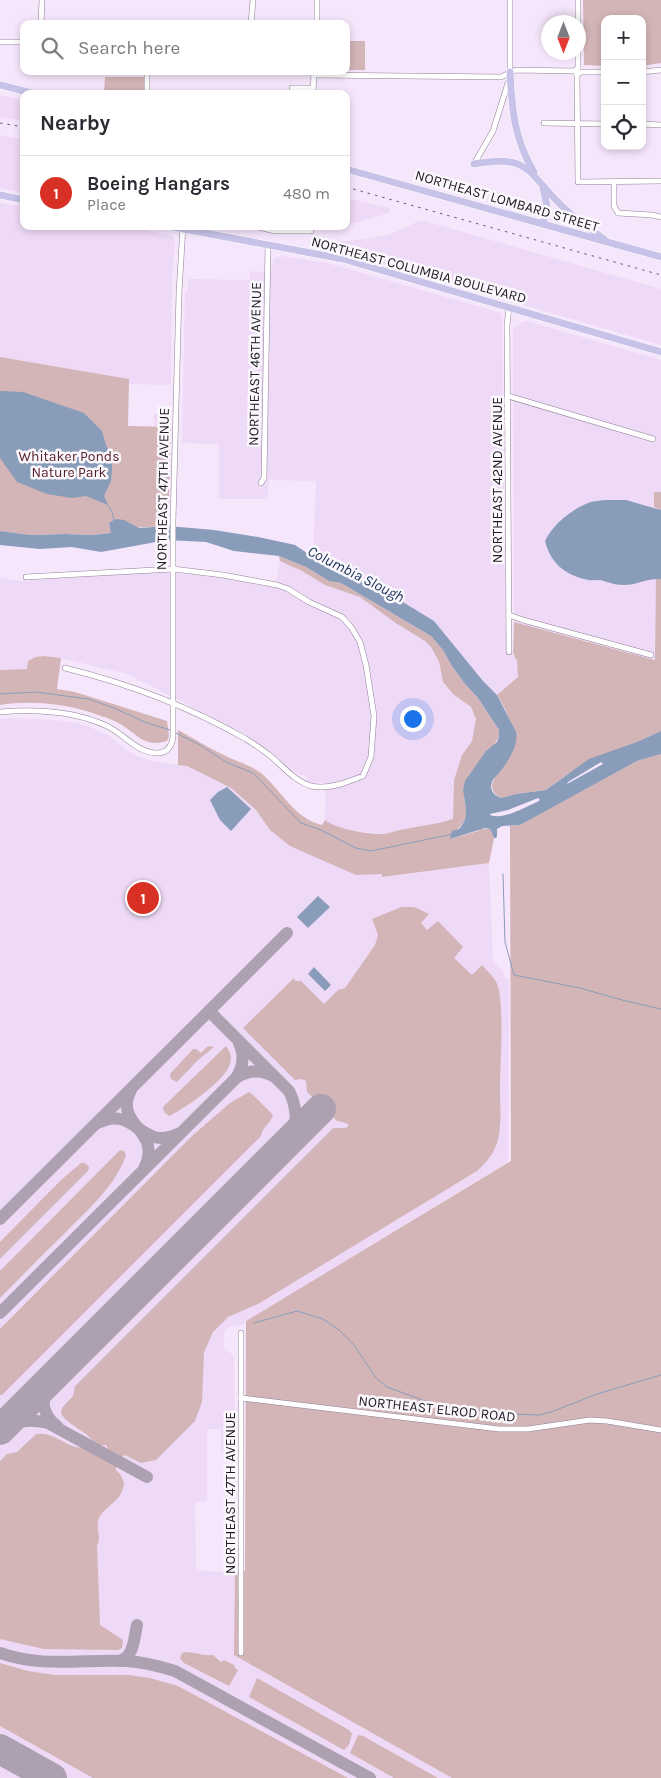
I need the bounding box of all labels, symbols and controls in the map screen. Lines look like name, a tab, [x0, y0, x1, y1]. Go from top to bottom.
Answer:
north arrow	[541, 15, 586, 60]
map controls	[601, 15, 646, 150]
button: +	[601, 15, 646, 60]
search box	[20, 20, 350, 75]
icon: search	[38, 34, 66, 62]
text: Search here	[78, 37, 180, 59]
button: −	[601, 60, 646, 105]
button: locate	[601, 105, 646, 150]
text: Nearby	[40, 111, 110, 135]
street label: NORTHEAST LOMBARD STREET	[413, 167, 601, 235]
text: Boeing Hangars	[87, 173, 230, 195]
text: 1	[53, 184, 59, 203]
text: 480 m	[283, 184, 330, 203]
text: Place	[87, 195, 126, 214]
street label: NORTHEAST COLUMBIA BOULEVARD	[310, 233, 528, 307]
street label: NORTHEAST 46TH AVENUE	[245, 282, 265, 446]
street label: NORTHEAST 42ND AVENUE	[489, 397, 506, 563]
street label: NORTHEAST 47TH AVENUE	[153, 408, 173, 570]
park label: Whitaker Ponds Nature Park	[18, 448, 120, 481]
water label: Columbia Slough	[305, 542, 407, 606]
your location	[400, 706, 426, 732]
pin: 1	[127, 879, 159, 917]
street label: NORTHEAST ELROD ROAD	[358, 1392, 516, 1426]
street label: NORTHEAST 47TH AVENUE	[222, 1412, 239, 1574]

